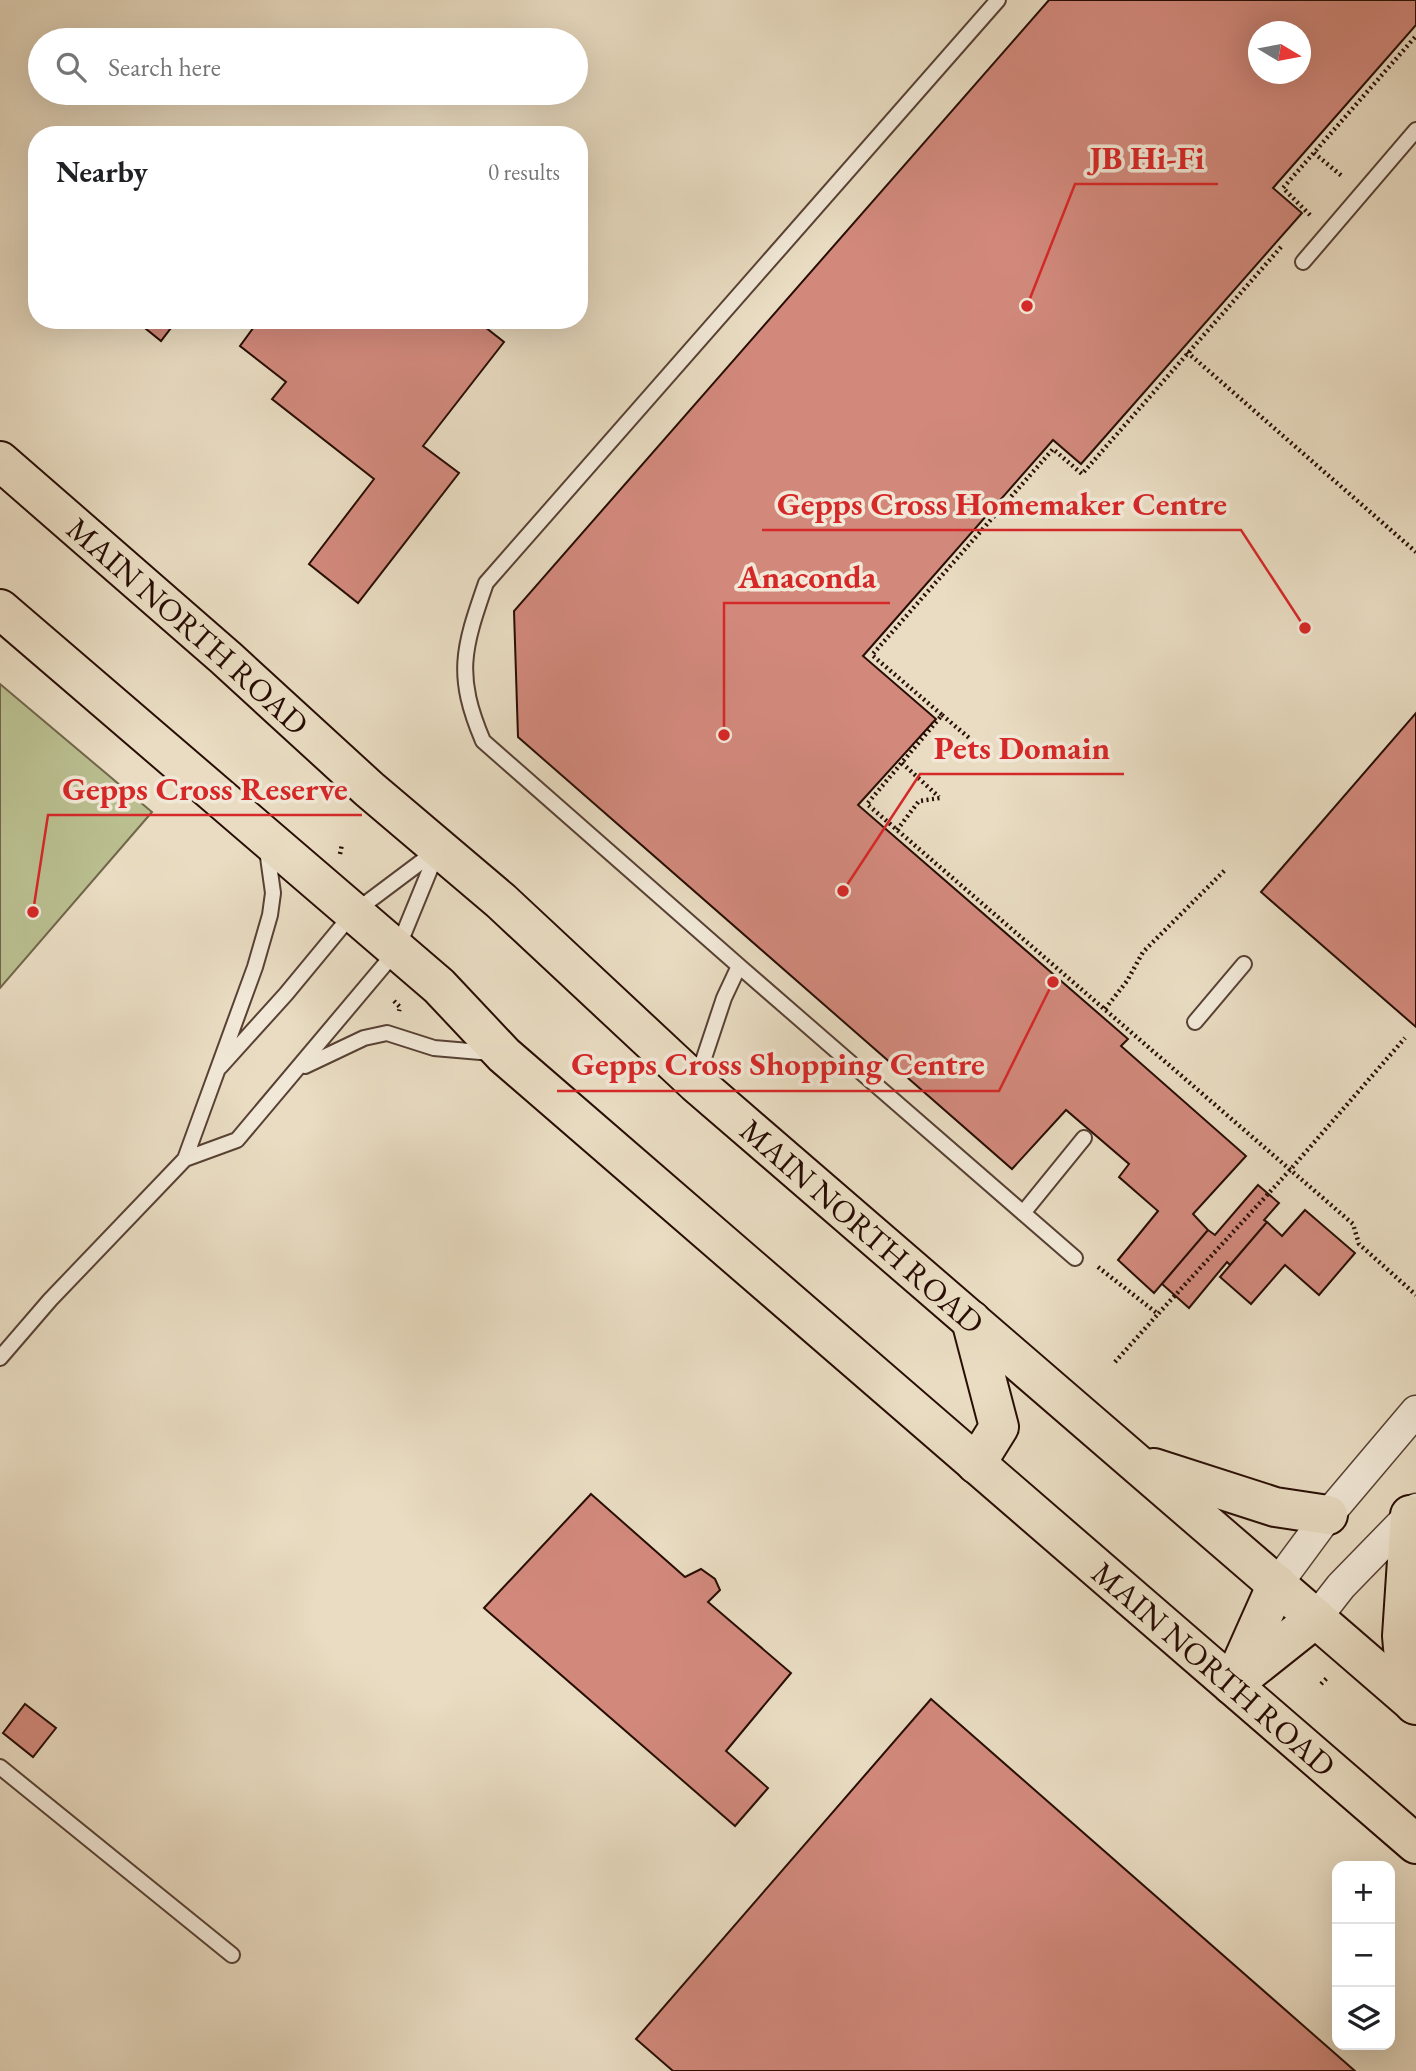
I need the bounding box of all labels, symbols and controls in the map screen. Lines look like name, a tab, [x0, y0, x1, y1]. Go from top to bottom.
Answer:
north arrow	[1248, 21, 1311, 84]
search box	[28, 28, 588, 105]
icon: search	[52, 48, 90, 86]
text: Search here	[108, 50, 221, 84]
callout: JB Hi-Fi	[1075, 130, 1218, 184]
text: JB Hi-Fi	[1086, 136, 1205, 179]
text: Nearby	[56, 152, 148, 191]
text: 0 results	[488, 157, 560, 187]
callout: Gepps Cross Homemaker Centre	[762, 476, 1241, 530]
text: Gepps Cross Homemaker Centre	[777, 482, 1227, 525]
street label: MAIN NORTH ROAD	[58, 508, 318, 744]
callout: Anaconda	[724, 549, 890, 603]
text: Anaconda	[737, 555, 877, 598]
callout: Pets Domain	[920, 720, 1124, 774]
text: Pets Domain	[934, 726, 1110, 769]
callout: Gepps Cross Reserve	[48, 761, 362, 815]
text: Gepps Cross Reserve	[62, 767, 348, 810]
callout: Gepps Cross Shopping Centre	[557, 1037, 999, 1091]
text: Gepps Cross Shopping Centre	[571, 1042, 985, 1085]
street label: MAIN NORTH ROAD	[731, 1109, 993, 1343]
street label: MAIN NORTH ROAD	[1083, 1552, 1345, 1786]
map controls	[1332, 1861, 1395, 2050]
button: +	[1332, 1861, 1395, 1924]
button: −	[1332, 1924, 1395, 1987]
button: layers	[1332, 1987, 1395, 2050]

